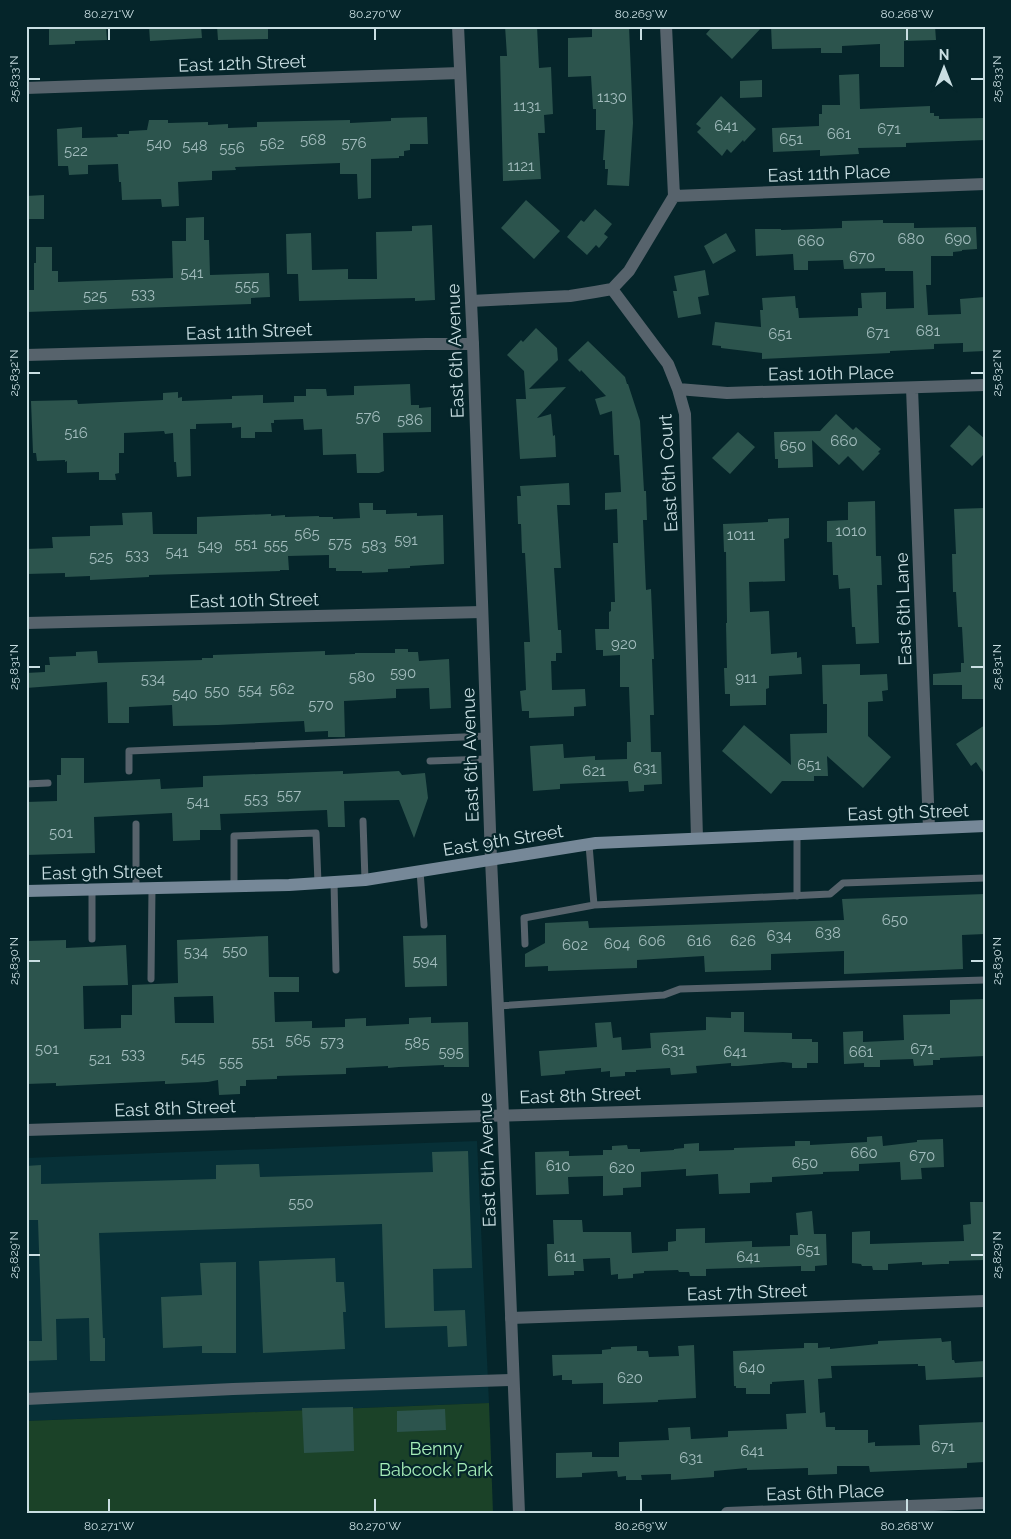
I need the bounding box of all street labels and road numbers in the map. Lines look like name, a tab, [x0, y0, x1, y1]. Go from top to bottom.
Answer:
street label: East 12th Street	[178, 50, 306, 76]
street label: East 11th Place	[767, 160, 891, 186]
street label: East 6th Avenue	[442, 283, 468, 419]
street label: East 11th Street	[185, 318, 313, 344]
street label: East 10th Place	[768, 361, 895, 385]
street label: East 6th Court	[654, 413, 682, 533]
street label: East 6th Lane	[891, 552, 915, 666]
street label: East 10th Street	[189, 588, 319, 612]
street label: East 6th Avenue	[457, 687, 483, 823]
street label: East 9th Street	[847, 799, 969, 825]
street label: East 9th Street	[441, 820, 565, 860]
street label: East 9th Street	[41, 860, 163, 884]
street label: East 8th Street	[519, 1082, 641, 1108]
street label: East 6th Avenue	[474, 1092, 500, 1228]
street label: East 8th Street	[114, 1095, 236, 1121]
street label: East 7th Street	[686, 1279, 808, 1305]
street label: East 6th Place	[766, 1479, 885, 1505]

